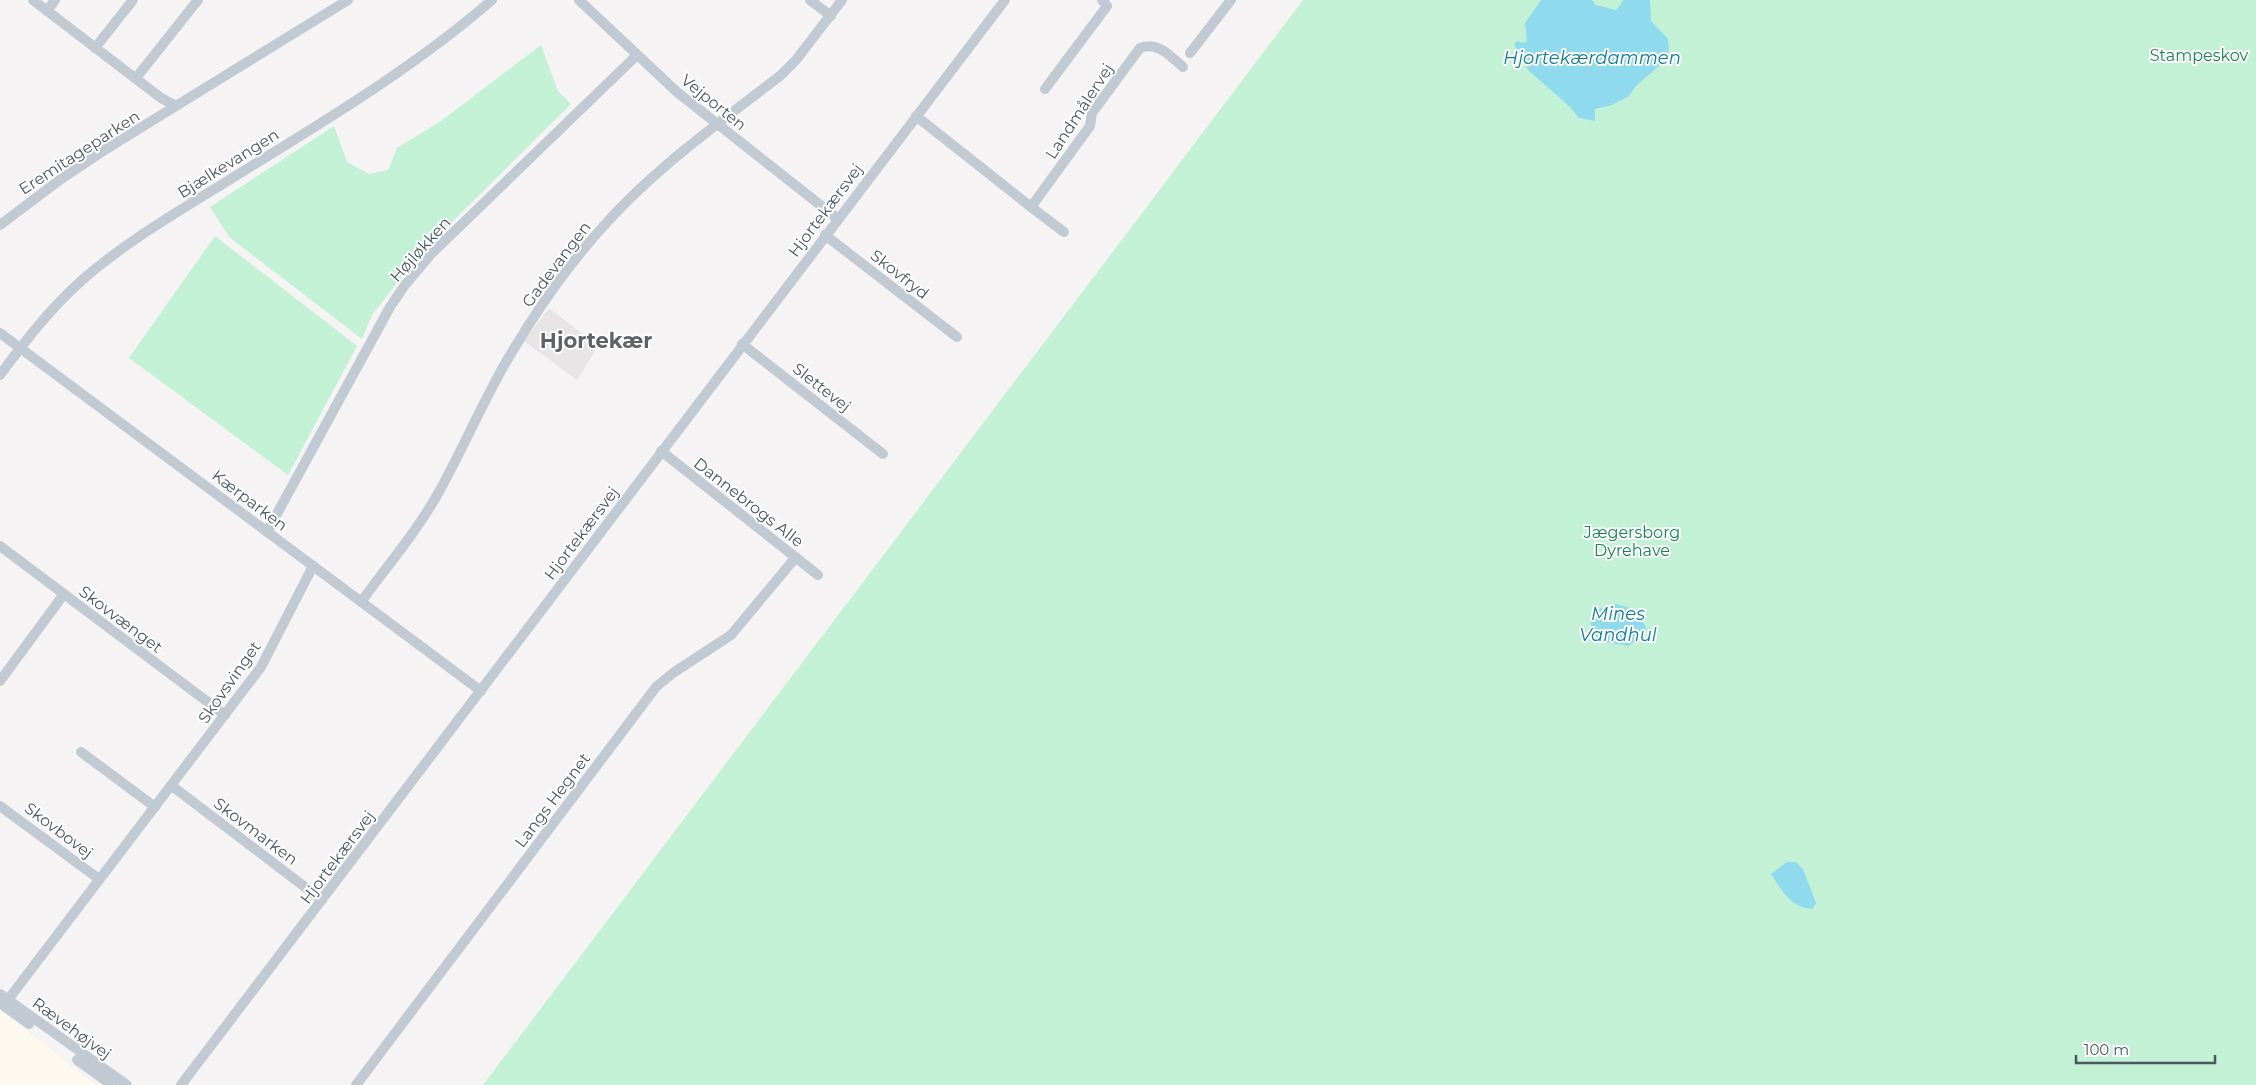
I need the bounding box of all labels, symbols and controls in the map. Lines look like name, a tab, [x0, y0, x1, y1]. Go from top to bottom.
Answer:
park label: Stampeskov	[2150, 46, 2249, 65]
water label: Hjortekærdammen	[1503, 47, 1681, 69]
street label: Landmålervej	[1042, 60, 1117, 163]
street label: Vejporten	[677, 70, 750, 134]
street label: Eremitageparken	[15, 106, 143, 199]
street label: Bjælkevangen	[174, 125, 282, 202]
street label: Hjortekærsvej	[784, 160, 867, 261]
street label: Højløkken	[386, 213, 455, 286]
street label: Gadevangen	[518, 218, 595, 311]
street label: Skovfryd	[867, 246, 933, 303]
district label: Hjortekær	[540, 328, 652, 353]
street label: Slettevej	[789, 359, 854, 416]
street label: Dannebrogs Alle	[690, 454, 807, 551]
street label: Kærparken	[208, 466, 291, 535]
street label: Hjortekærsvej	[540, 483, 623, 584]
park label: Jægersborg Dyrehave	[1583, 523, 1680, 560]
street label: Skovvænget	[75, 582, 167, 657]
water label: Mines Vandhul	[1579, 603, 1657, 646]
street label: Skovsvinget	[194, 637, 265, 727]
street label: Langs Hegnet	[511, 749, 594, 851]
street label: Skovmarken	[210, 794, 301, 869]
street label: Skovbovej	[21, 799, 97, 862]
street label: Hjortekærsvej	[296, 807, 379, 908]
street label: Rævehøjvej	[29, 993, 115, 1063]
scale bar	[2076, 1032, 2215, 1064]
text: 100 m	[2084, 1040, 2129, 1059]

